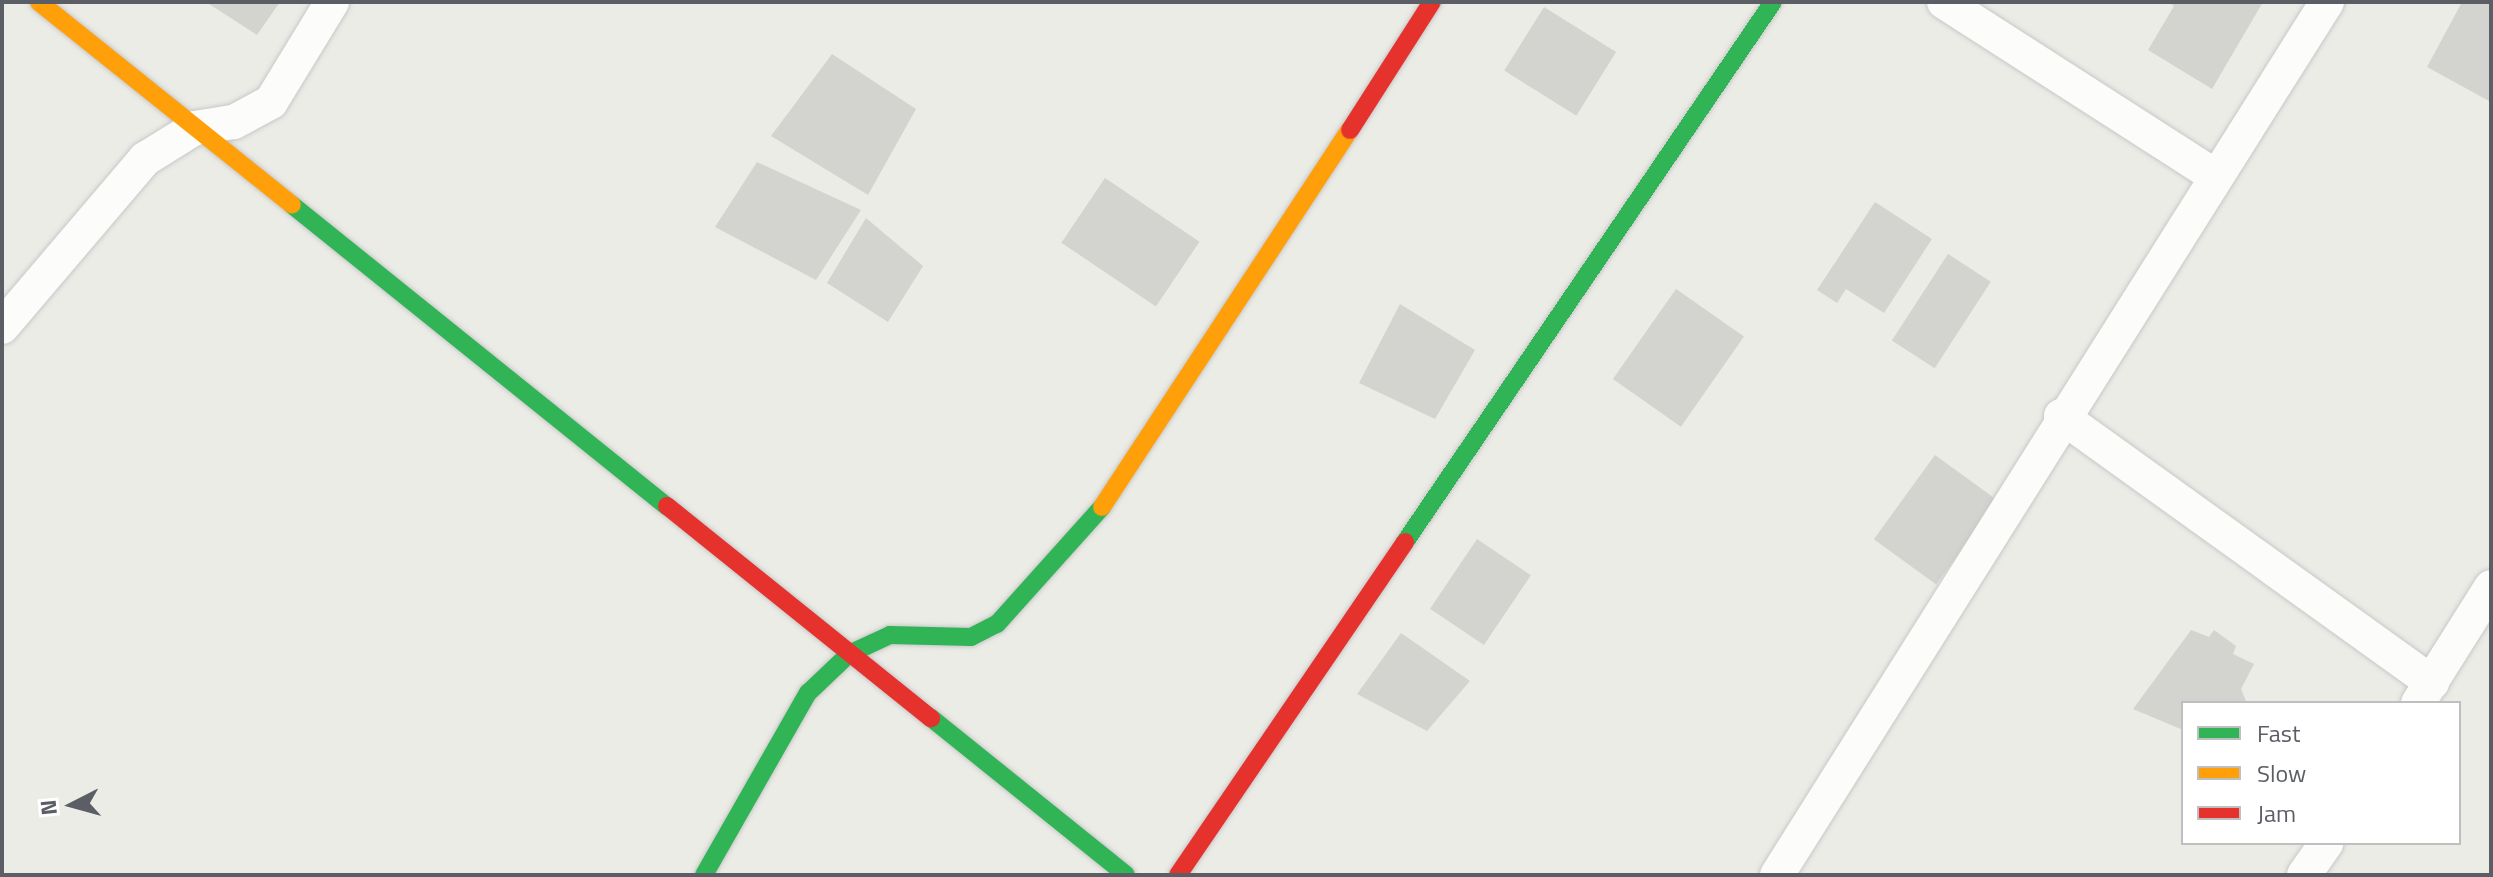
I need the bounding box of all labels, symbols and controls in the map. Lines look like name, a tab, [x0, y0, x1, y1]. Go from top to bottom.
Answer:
legend	[2181, 701, 2461, 845]
text: Fast	[2257, 715, 2300, 751]
text: Slow	[2257, 755, 2306, 791]
north arrow	[32, 765, 112, 845]
text: Jam	[2257, 795, 2296, 831]
text: N	[30, 798, 66, 817]

